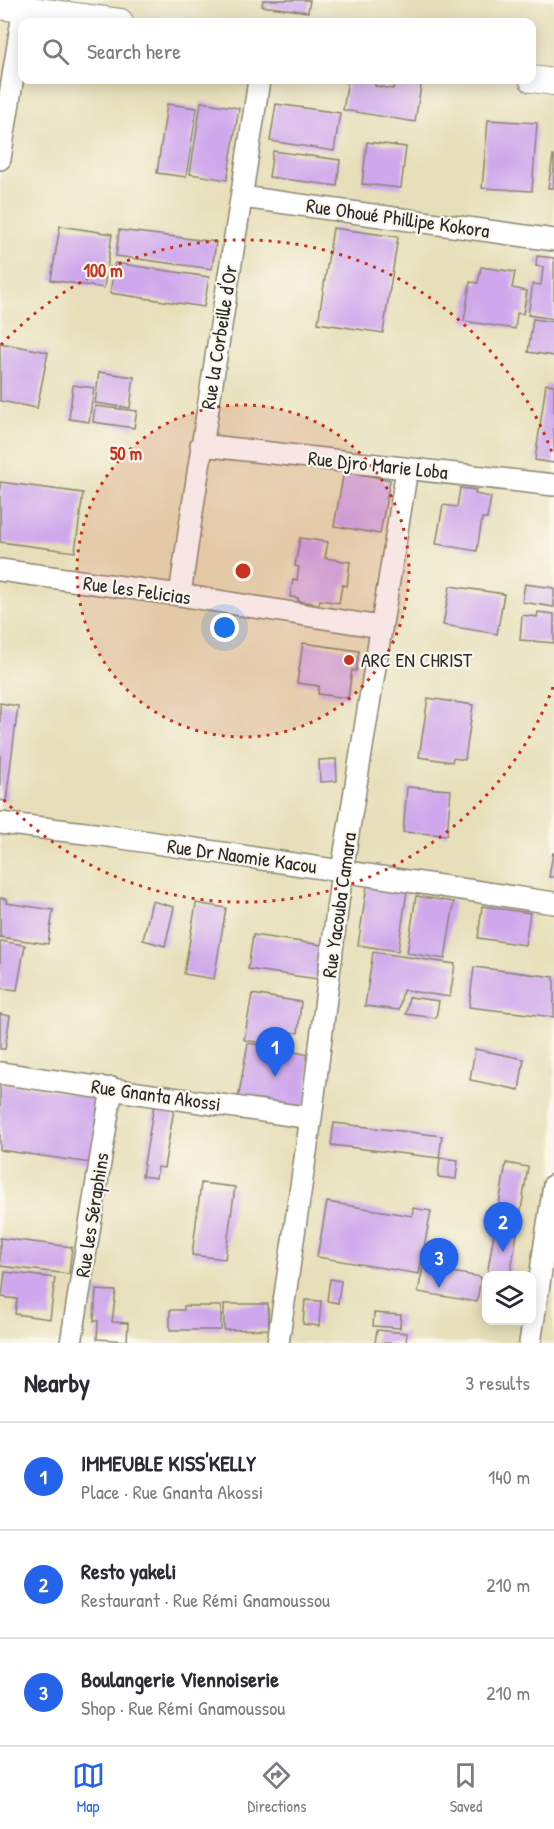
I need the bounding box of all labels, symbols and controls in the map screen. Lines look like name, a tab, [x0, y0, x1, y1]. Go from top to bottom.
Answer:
search box	[18, 18, 536, 84]
icon: search	[39, 35, 72, 68]
text: Search here	[87, 36, 181, 66]
street label: Rue Ohoué Phillipe Kokora	[305, 191, 492, 244]
text: 100 m	[83, 258, 123, 283]
street label: Rue la Corbeille d'Or	[194, 262, 243, 411]
text: 50 m	[110, 441, 142, 466]
street label: Rue Djro Marie Loba	[307, 444, 449, 485]
centre of rings	[233, 561, 253, 581]
street label: Rue les Felicias	[82, 569, 193, 610]
your location	[210, 613, 239, 642]
place label: ARC EN CHRIST	[361, 646, 473, 673]
marker: ARC EN CHRIST	[342, 653, 356, 667]
street label: Rue Yacouba Camara	[315, 830, 362, 979]
street label: Rue Dr Naomie Kacou	[166, 832, 319, 879]
pin: 1	[256, 1028, 294, 1077]
street label: Rue Gnanta Akossi	[90, 1072, 223, 1117]
street label: Rue les Séraphins	[68, 1150, 115, 1279]
pin: 2	[484, 1202, 522, 1252]
pin: 3	[420, 1238, 458, 1288]
map controls	[482, 1271, 536, 1325]
button: layers	[482, 1271, 536, 1325]
text: Nearby	[24, 1365, 90, 1400]
text: 3 results	[465, 1369, 530, 1396]
text: IMMEUBLE KISS'KELLY	[81, 1448, 256, 1478]
text: 1	[40, 1463, 47, 1490]
text: 140 m	[488, 1463, 530, 1490]
text: Place · Rue Gnanta Akossi	[81, 1478, 263, 1505]
text: Resto yakeli	[81, 1556, 176, 1586]
text: 2	[39, 1571, 48, 1598]
text: 210 m	[486, 1571, 530, 1598]
text: Restaurant · Rue Rémi Gnamoussou	[81, 1586, 330, 1613]
text: Boulangerie Viennoiserie	[81, 1664, 279, 1694]
text: 3	[39, 1679, 48, 1706]
text: 210 m	[486, 1679, 530, 1706]
text: Shop · Rue Rémi Gnamoussou	[81, 1694, 285, 1721]
tab: Map	[72, 1759, 105, 1817]
tab: Directions	[248, 1759, 306, 1817]
tab: Saved	[449, 1759, 482, 1817]

